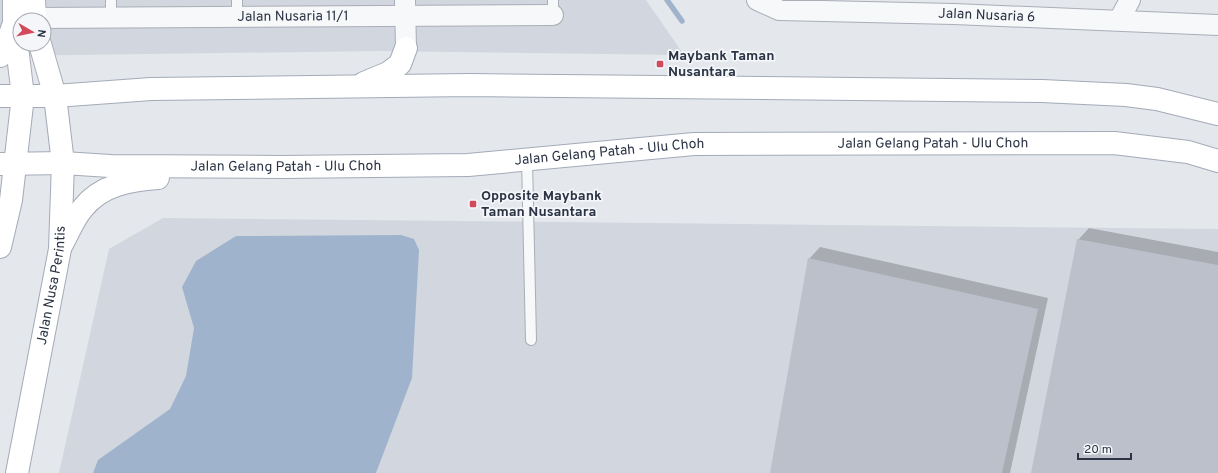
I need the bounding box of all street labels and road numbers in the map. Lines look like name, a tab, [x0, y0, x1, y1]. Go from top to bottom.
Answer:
street label: Jalan Nusaria 6	[938, 5, 1036, 26]
street label: Jalan Nusaria 11/1	[237, 8, 349, 25]
street label: Jalan Gelang Patah - Ulu Choh	[513, 135, 704, 169]
street label: Jalan Gelang Patah - Ulu Choh	[837, 135, 1028, 152]
street label: Jalan Gelang Patah - Ulu Choh	[190, 157, 381, 176]
street label: Jalan Nusa Perintis	[33, 225, 69, 346]

